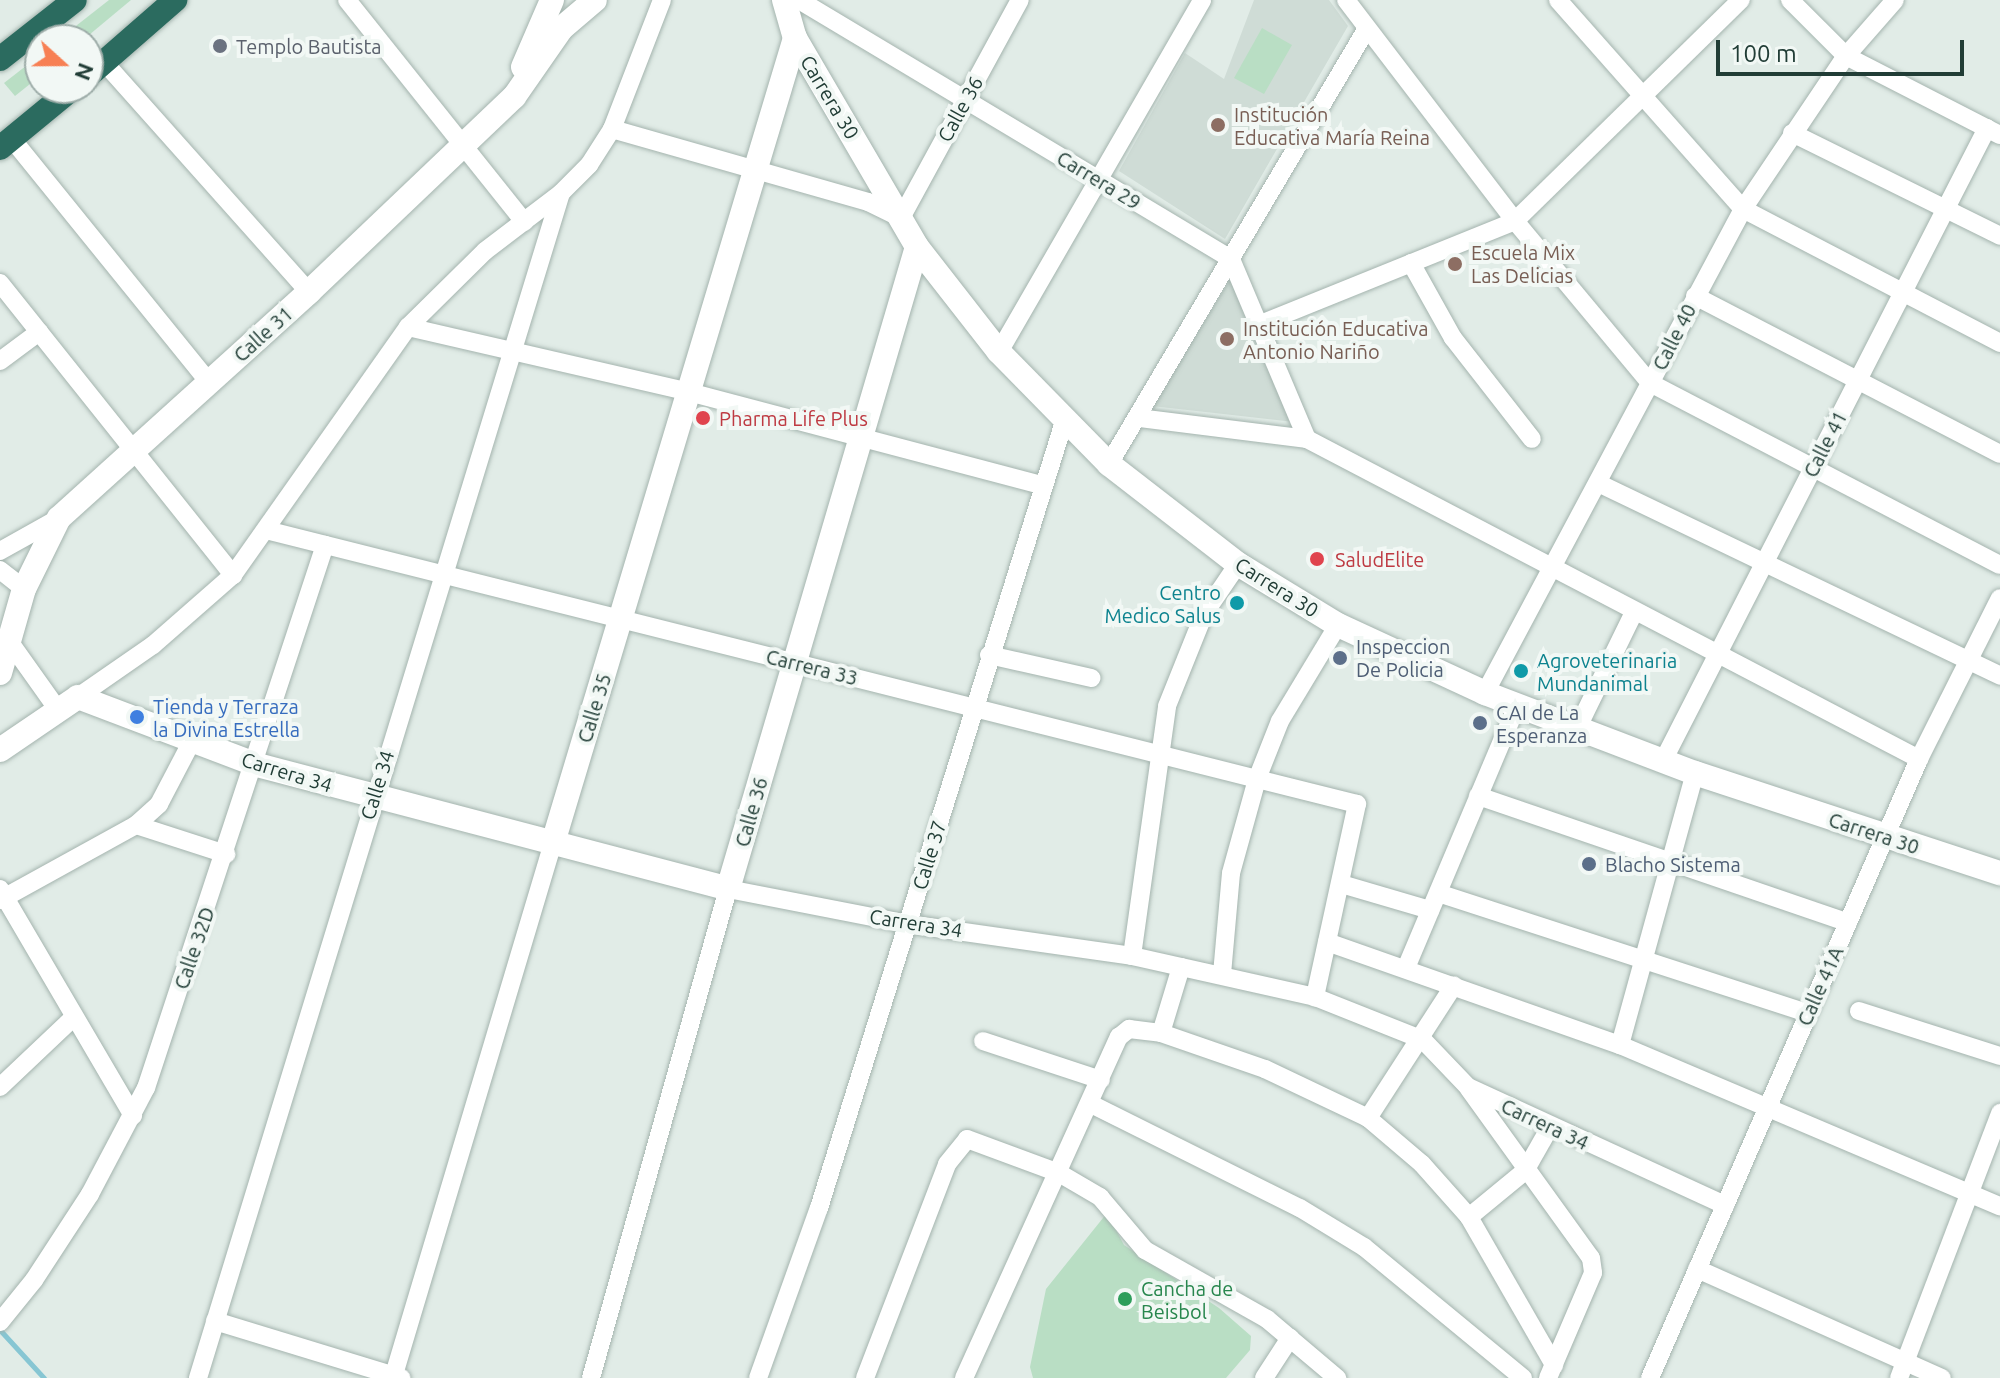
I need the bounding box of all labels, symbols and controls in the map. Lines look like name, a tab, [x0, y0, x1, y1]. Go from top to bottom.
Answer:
north arrow	[24, 24, 104, 104]
scale bar	[1720, 24, 1968, 74]
place label: Templo Bautista	[236, 34, 382, 58]
marker: Templo Bautista	[211, 37, 229, 55]
text: 100 m	[1730, 40, 1797, 67]
street label: Carrera 30	[796, 51, 864, 143]
text: N	[70, 60, 100, 84]
street label: Calle 36	[932, 72, 988, 146]
place label: Institución Educativa María Reina	[1234, 102, 1430, 149]
marker: Institución Educativa María Reina	[1209, 116, 1227, 134]
street label: Carrera 29	[1053, 146, 1145, 214]
place label: Escuela Mix Las Delicias	[1471, 240, 1575, 287]
marker: Escuela Mix Las Delicias	[1446, 255, 1464, 273]
street label: Calle 40	[1647, 300, 1701, 374]
street label: Calle 31	[229, 301, 297, 367]
place label: Institución Educativa Antonio Nariño	[1243, 316, 1428, 363]
marker: Institución Educativa Antonio Nariño	[1218, 330, 1236, 348]
place label: Pharma Life Plus	[719, 406, 868, 430]
street label: Calle 41	[1798, 407, 1852, 481]
marker: Pharma Life Plus	[694, 409, 712, 427]
place label: SaludElite	[1335, 547, 1424, 571]
marker: SaludElite	[1306, 548, 1328, 570]
street label: Carrera 30	[1231, 552, 1323, 622]
place label: Centro Medico Salus	[1104, 580, 1221, 627]
marker: Centro Medico Salus	[1228, 594, 1246, 612]
place label: Inspeccion De Policia	[1356, 634, 1450, 681]
street label: Carrera 33	[764, 644, 860, 690]
place label: Agroveterinaria Mundanimal	[1537, 648, 1677, 695]
marker: Inspeccion De Policia	[1331, 649, 1349, 667]
marker: Agroveterinaria Mundanimal	[1512, 662, 1530, 680]
street label: Calle 35	[572, 670, 616, 746]
place label: Tienda y Terraza la Divina Estrella	[153, 694, 300, 741]
place label: CAI de La Esperanza	[1496, 700, 1587, 747]
marker: Tienda y Terraza la Divina Estrella	[128, 708, 146, 726]
marker: CAI de La Esperanza	[1471, 714, 1489, 732]
street label: Carrera 34	[239, 747, 335, 797]
street label: Calle 34	[355, 747, 399, 823]
street label: Calle 36	[730, 774, 772, 850]
street label: Carrera 30	[1826, 807, 1922, 859]
street label: Calle 37	[907, 817, 951, 893]
place label: Blacho Sistema	[1605, 852, 1741, 876]
marker: Blacho Sistema	[1580, 855, 1598, 873]
street label: Calle 32D	[169, 904, 219, 992]
street label: Carrera 34	[868, 904, 964, 942]
street label: Calle 41A	[1792, 943, 1848, 1029]
street label: Carrera 34	[1497, 1093, 1593, 1155]
place label: Cancha de Beisbol	[1141, 1276, 1233, 1323]
marker: Cancha de Beisbol	[1116, 1290, 1134, 1308]

